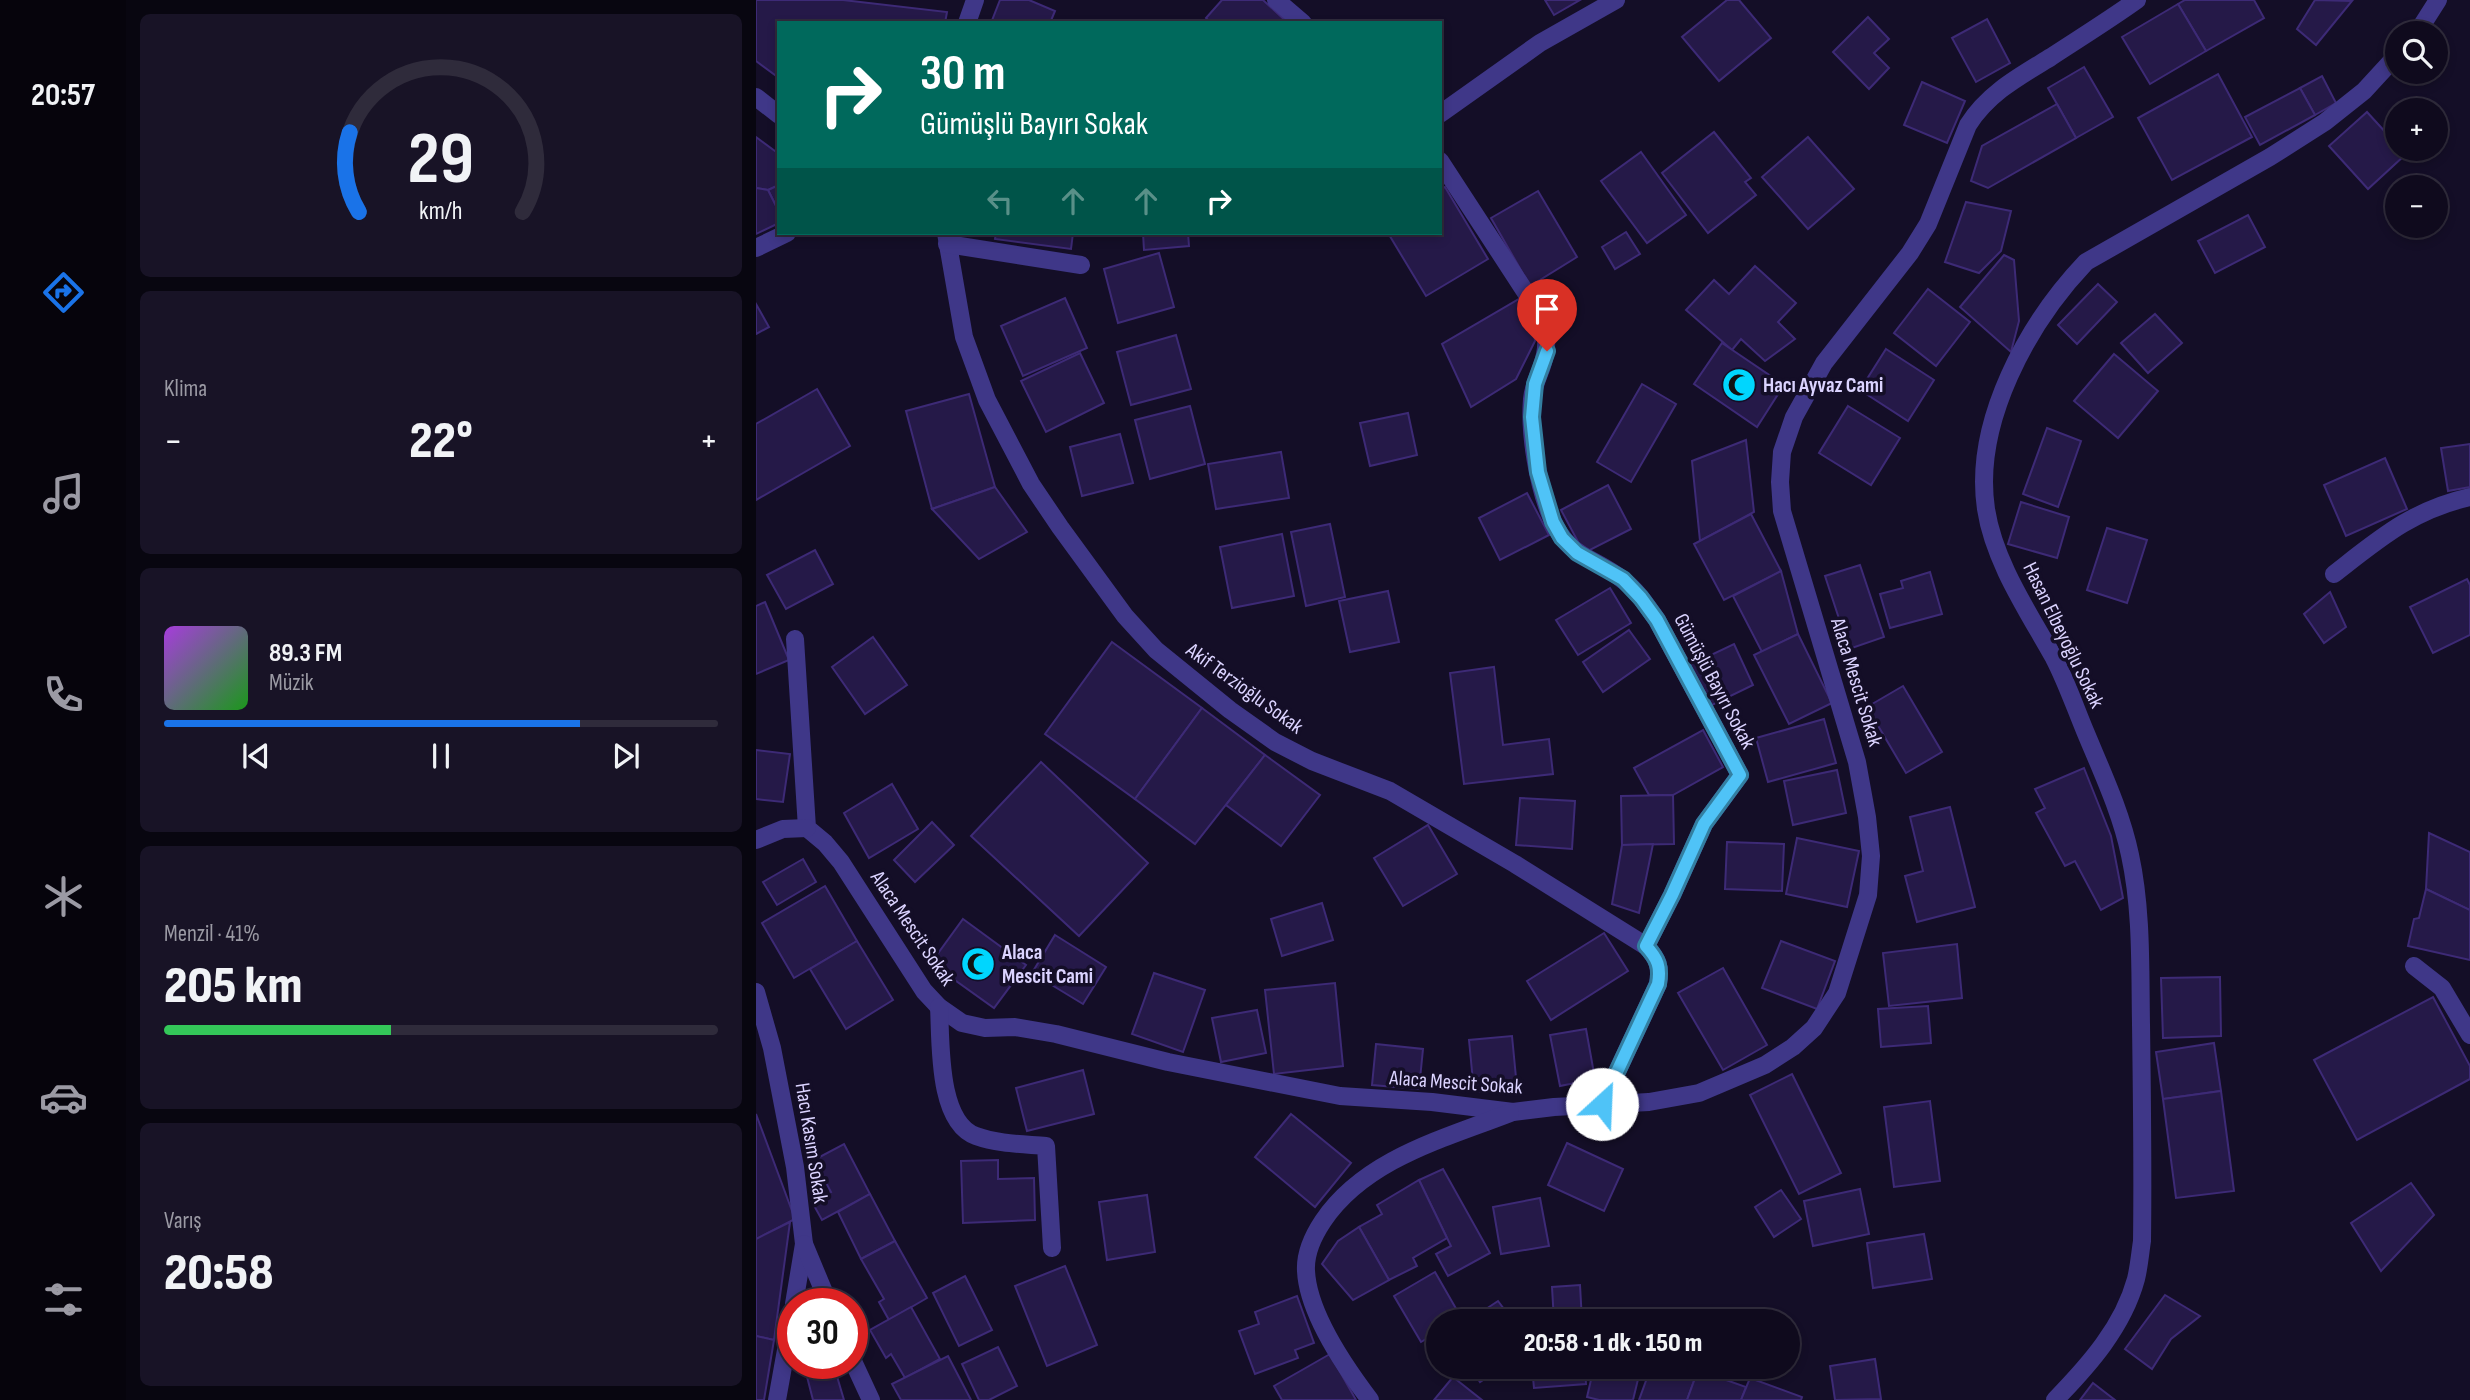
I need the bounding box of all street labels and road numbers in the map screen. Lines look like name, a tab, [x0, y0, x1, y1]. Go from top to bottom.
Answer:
street label: Hasan Elbeyoğlu Sokak	[2017, 558, 2110, 712]
street label: Gümüşlü Bayırı Sokak	[1668, 609, 1761, 753]
street label: Alaca Mescit Sokak	[1825, 614, 1888, 749]
street label: Akif Terzioğlu Sokak	[1181, 637, 1308, 739]
street label: Alaca Mescit Sokak	[864, 865, 960, 990]
street label: Alaca Mescit Sokak	[1388, 1065, 1523, 1100]
street label: Hacı Kasım Sokak	[790, 1081, 833, 1205]

